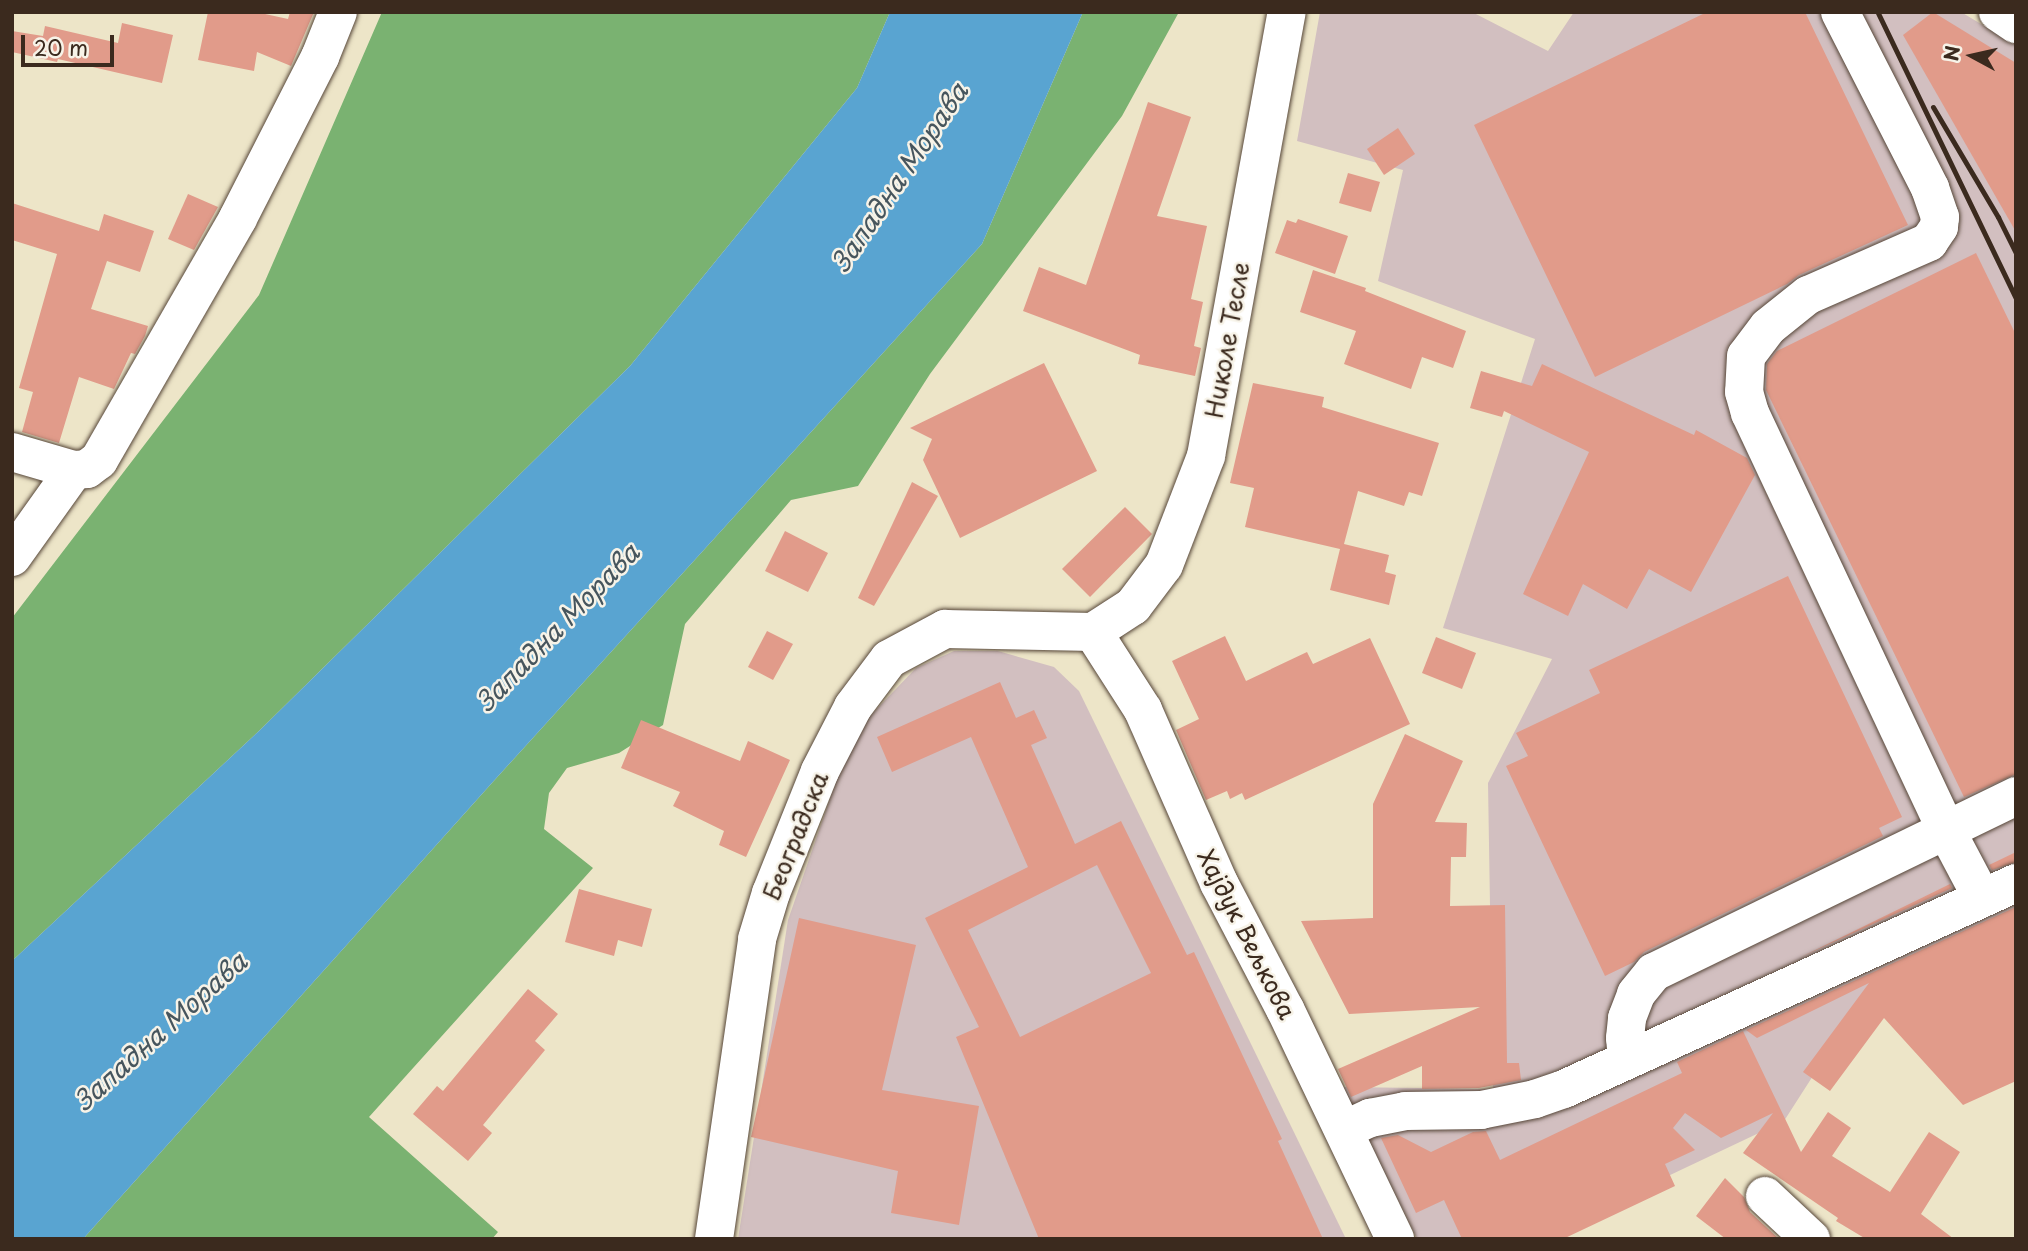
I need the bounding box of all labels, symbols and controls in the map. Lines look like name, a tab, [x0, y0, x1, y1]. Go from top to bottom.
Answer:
scale bar	[24, 21, 117, 65]
north arrow	[1937, 21, 2007, 91]
text: 20 m	[34, 31, 88, 63]
text: N	[1936, 44, 1966, 62]
water label: Западна Морава	[824, 77, 974, 277]
street label: Николе Тесле	[1199, 260, 1255, 420]
water label: Западна Морава	[469, 537, 645, 717]
street label: Београдска	[756, 768, 834, 904]
street label: Хајдук Вељкова	[1191, 843, 1303, 1025]
water label: Западна Морава	[67, 945, 253, 1117]

